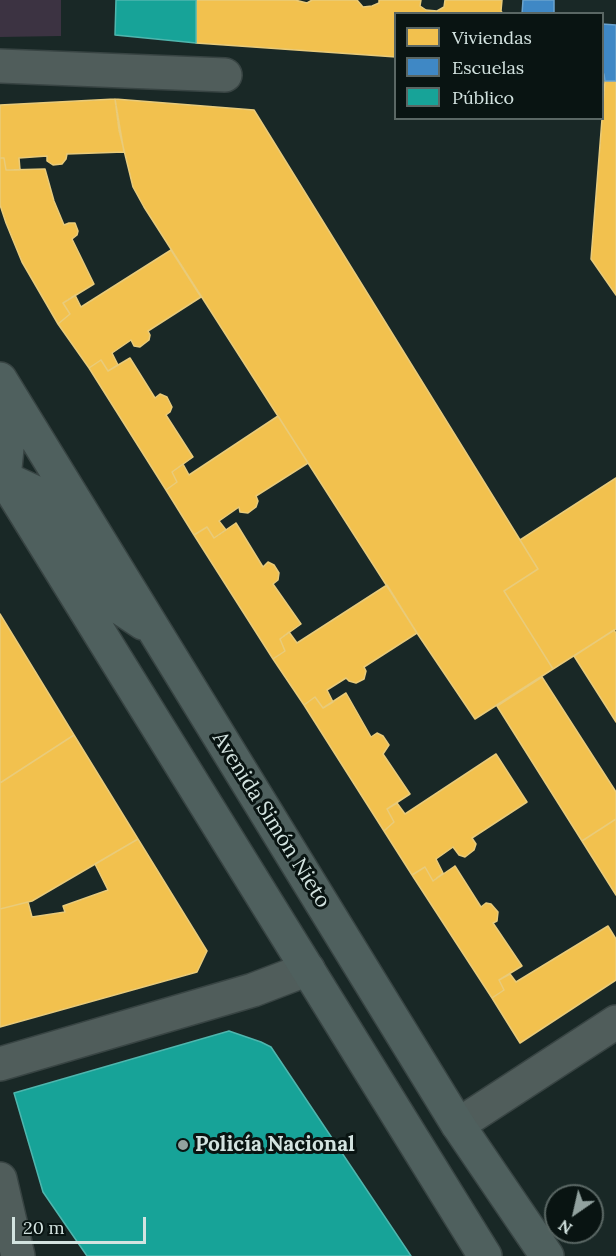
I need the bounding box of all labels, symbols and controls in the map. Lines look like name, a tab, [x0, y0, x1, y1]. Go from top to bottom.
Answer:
legend	[394, 12, 604, 120]
text: Viviendas	[452, 26, 532, 49]
text: Escuelas	[452, 56, 524, 79]
text: Público	[452, 86, 514, 109]
street label: Avenida Simón Nieto	[207, 727, 335, 913]
place label: Policía Nacional	[195, 1132, 355, 1158]
marker: Policía Nacional	[176, 1138, 190, 1152]
north arrow	[544, 1184, 604, 1244]
scale bar	[15, 1205, 148, 1243]
text: 20 m	[23, 1216, 65, 1239]
text: N	[554, 1216, 576, 1239]

